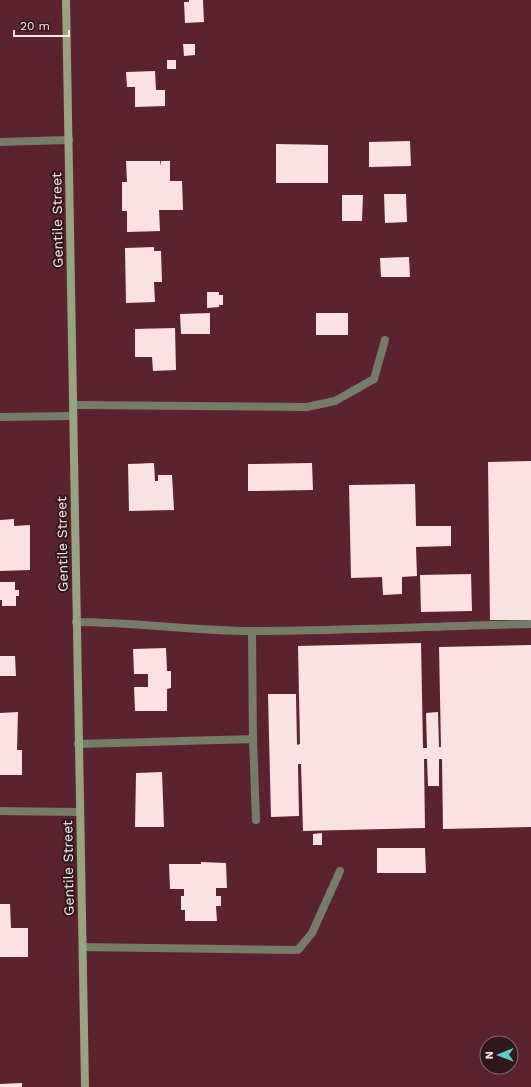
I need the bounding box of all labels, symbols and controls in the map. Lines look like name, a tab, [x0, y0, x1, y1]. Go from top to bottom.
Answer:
scale bar	[14, 12, 69, 38]
text: 20 m	[20, 19, 50, 33]
street label: Gentile Street	[48, 172, 66, 268]
street label: Gentile Street	[53, 496, 71, 592]
street label: Gentile Street	[59, 820, 77, 916]
north arrow	[479, 1035, 519, 1075]
text: N	[483, 1051, 496, 1059]

